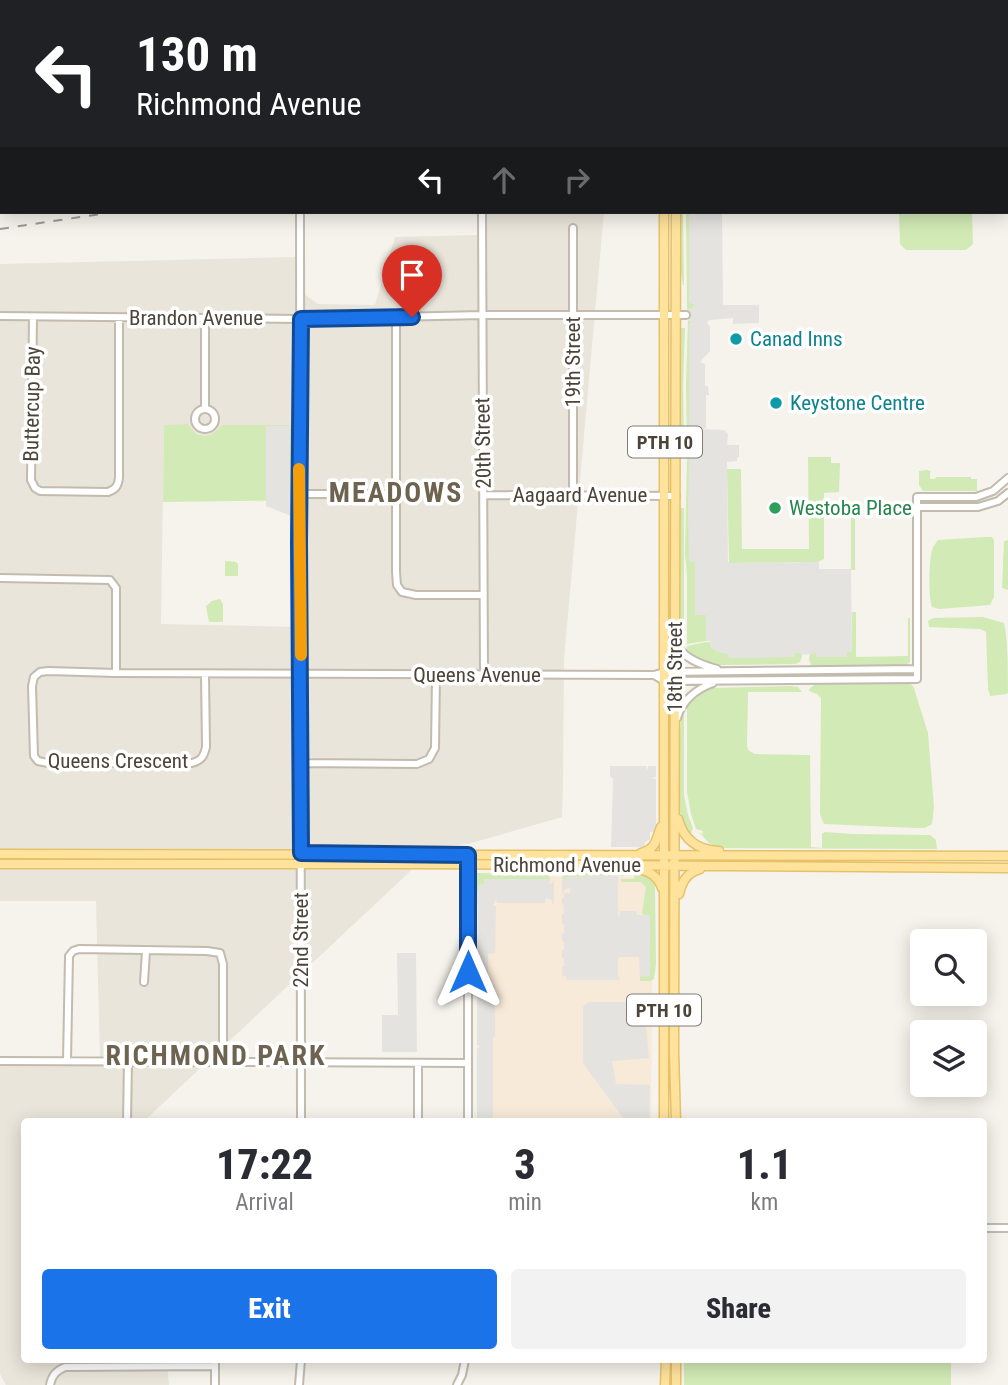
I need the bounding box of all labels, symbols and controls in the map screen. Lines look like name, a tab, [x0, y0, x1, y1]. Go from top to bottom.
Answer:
text: 130 m	[136, 26, 258, 83]
icon: left	[21, 28, 112, 119]
text: Richmond Avenue	[136, 85, 362, 123]
icon: left	[412, 161, 450, 199]
icon: ahead	[485, 161, 523, 199]
icon: right	[558, 161, 596, 199]
pin	[382, 245, 442, 317]
icon: arrive	[393, 256, 431, 294]
street label: Brandon Avenue	[129, 306, 263, 330]
street label: 19th Street	[561, 316, 585, 408]
place label: Canad Inns	[750, 327, 843, 351]
marker: Canad Inns	[728, 331, 744, 347]
street label: Buttercup Bay	[19, 346, 45, 462]
place label: Keystone Centre	[790, 391, 925, 415]
marker: Keystone Centre	[768, 395, 784, 411]
street label: 20th Street	[470, 397, 496, 489]
road number: PTH 10	[628, 426, 702, 458]
district label: MEADOWS	[329, 476, 463, 509]
street label: Aagaard Avenue	[513, 483, 647, 507]
place label: Westoba Place	[789, 496, 912, 520]
marker: Westoba Place	[767, 500, 783, 516]
street label: 18th Street	[663, 621, 687, 713]
street label: Queens Avenue	[413, 663, 541, 687]
street label: Queens Crescent	[48, 749, 188, 773]
street label: Richmond Avenue	[493, 853, 641, 877]
street label: 22nd Street	[289, 892, 313, 988]
map controls	[910, 929, 987, 1097]
button: search	[910, 929, 987, 1006]
position arrow	[431, 935, 505, 1009]
road number: PTH 10	[627, 994, 701, 1026]
button: layers	[910, 1020, 987, 1097]
district label: RICHMOND PARK	[106, 1039, 326, 1072]
text: 17:22	[216, 1140, 313, 1189]
text: 3	[514, 1140, 536, 1189]
text: 1.1	[737, 1140, 792, 1189]
text: Arrival	[235, 1189, 294, 1216]
text: min	[508, 1189, 542, 1216]
text: km	[751, 1189, 778, 1216]
button: Exit	[42, 1269, 497, 1349]
button: Share	[511, 1269, 966, 1349]

